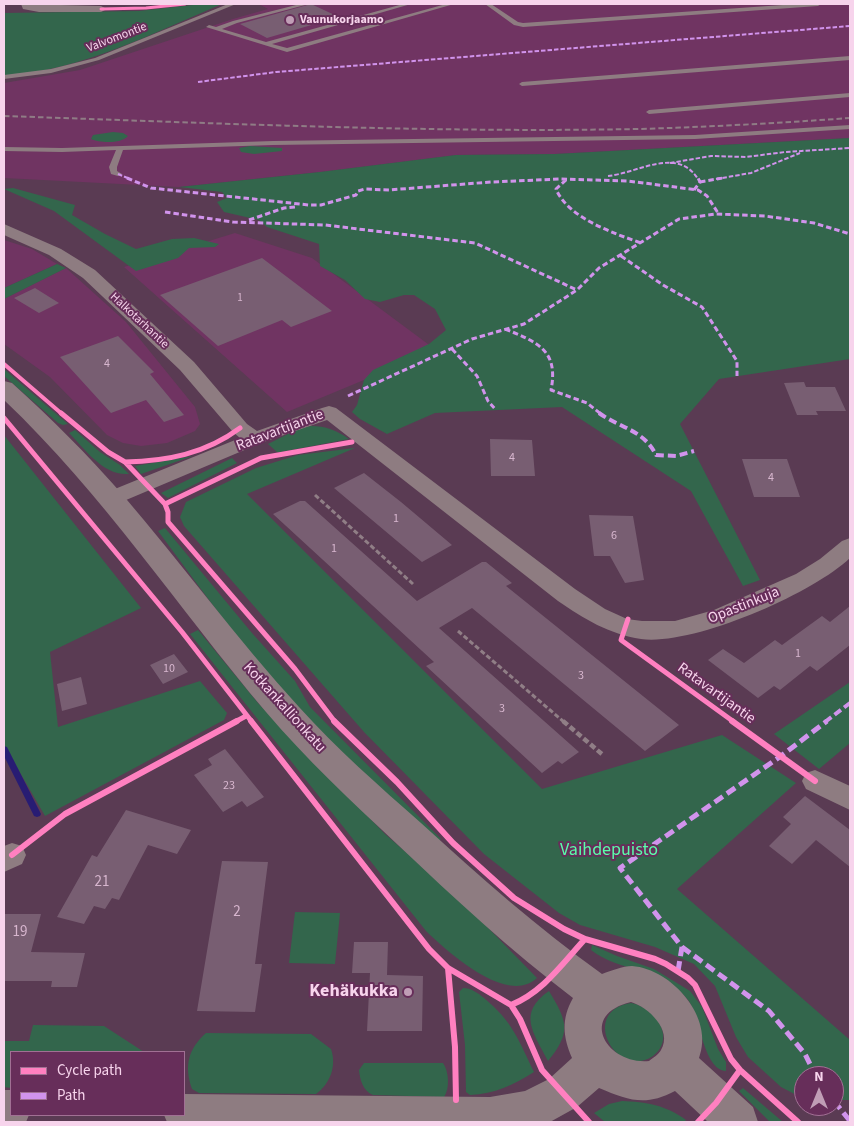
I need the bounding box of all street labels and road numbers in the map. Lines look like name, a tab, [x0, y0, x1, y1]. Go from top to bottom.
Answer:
street label: Valvomontie	[85, 20, 149, 56]
street label: Halkotarhantie	[107, 290, 171, 352]
street label: Ratavartijantie	[234, 406, 326, 456]
street label: Opastinkuja	[706, 584, 782, 628]
street label: Kotkankallionkatu	[239, 659, 329, 757]
street label: Ratavartijantie	[673, 660, 759, 728]

